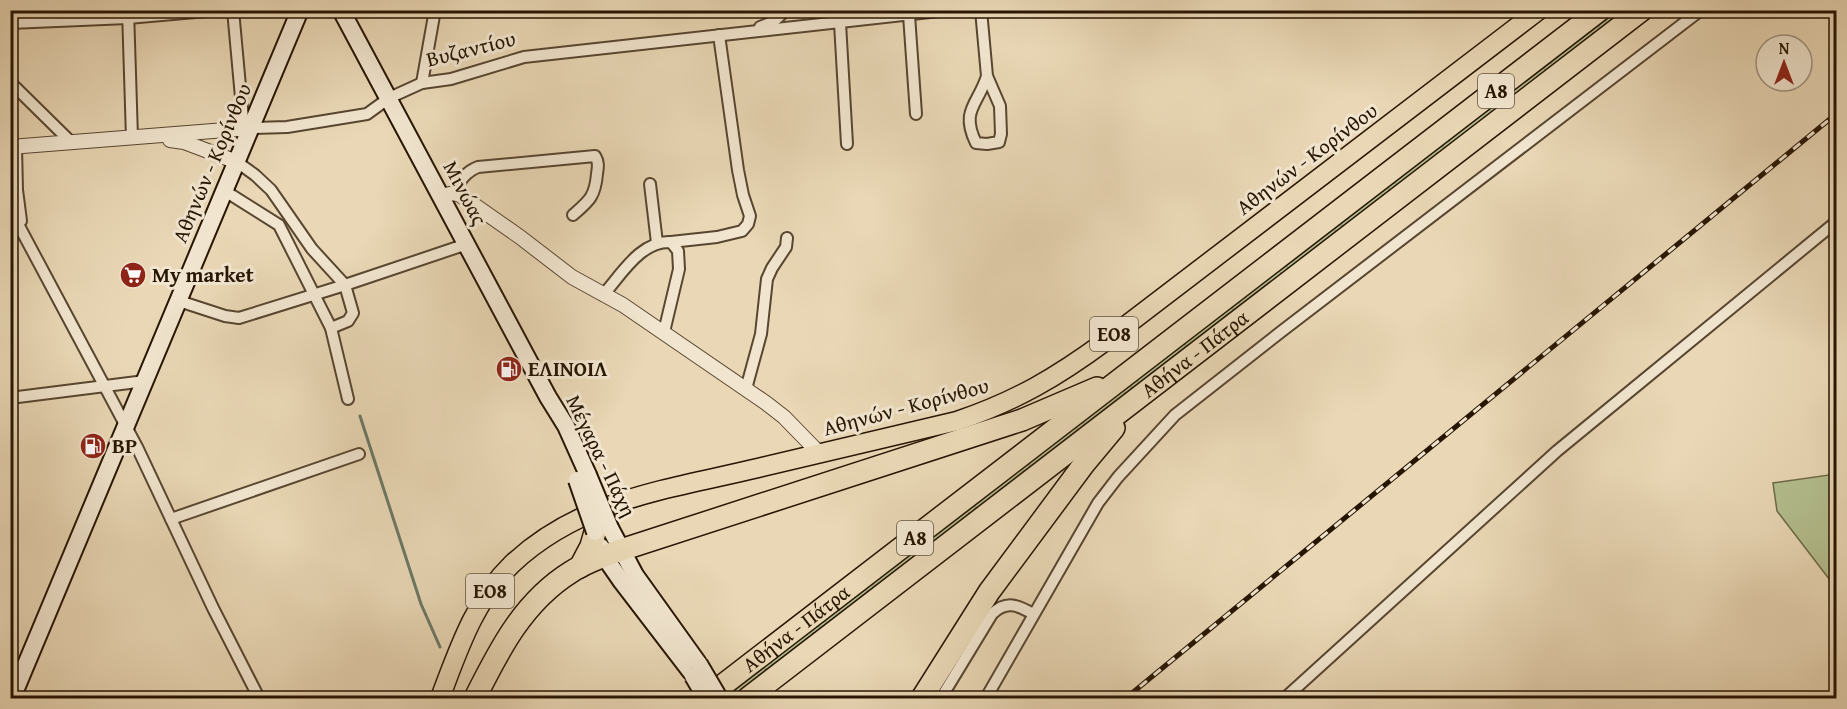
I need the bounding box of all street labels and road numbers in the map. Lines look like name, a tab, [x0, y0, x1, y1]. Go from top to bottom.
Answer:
street label: Βυζαντίου	[423, 22, 519, 75]
road number: Α8	[1478, 74, 1514, 108]
street label: Αθηνών - Κορίνθου	[164, 78, 259, 247]
street label: Αθηνών - Κορίνθου	[1229, 95, 1384, 222]
street label: Μινώας	[436, 155, 495, 231]
street label: Αθήνα - Πάτρα	[1134, 302, 1255, 405]
road number: ΕΟ8	[1090, 317, 1138, 351]
street label: Αθηνών - Κορίνθου	[820, 369, 992, 444]
street label: Μέγαρα - Πάχη	[559, 389, 644, 522]
road number: Α8	[897, 521, 933, 555]
road number: ΕΟ8	[466, 574, 514, 608]
street label: Αθήνα - Πάτρα	[736, 577, 857, 680]

